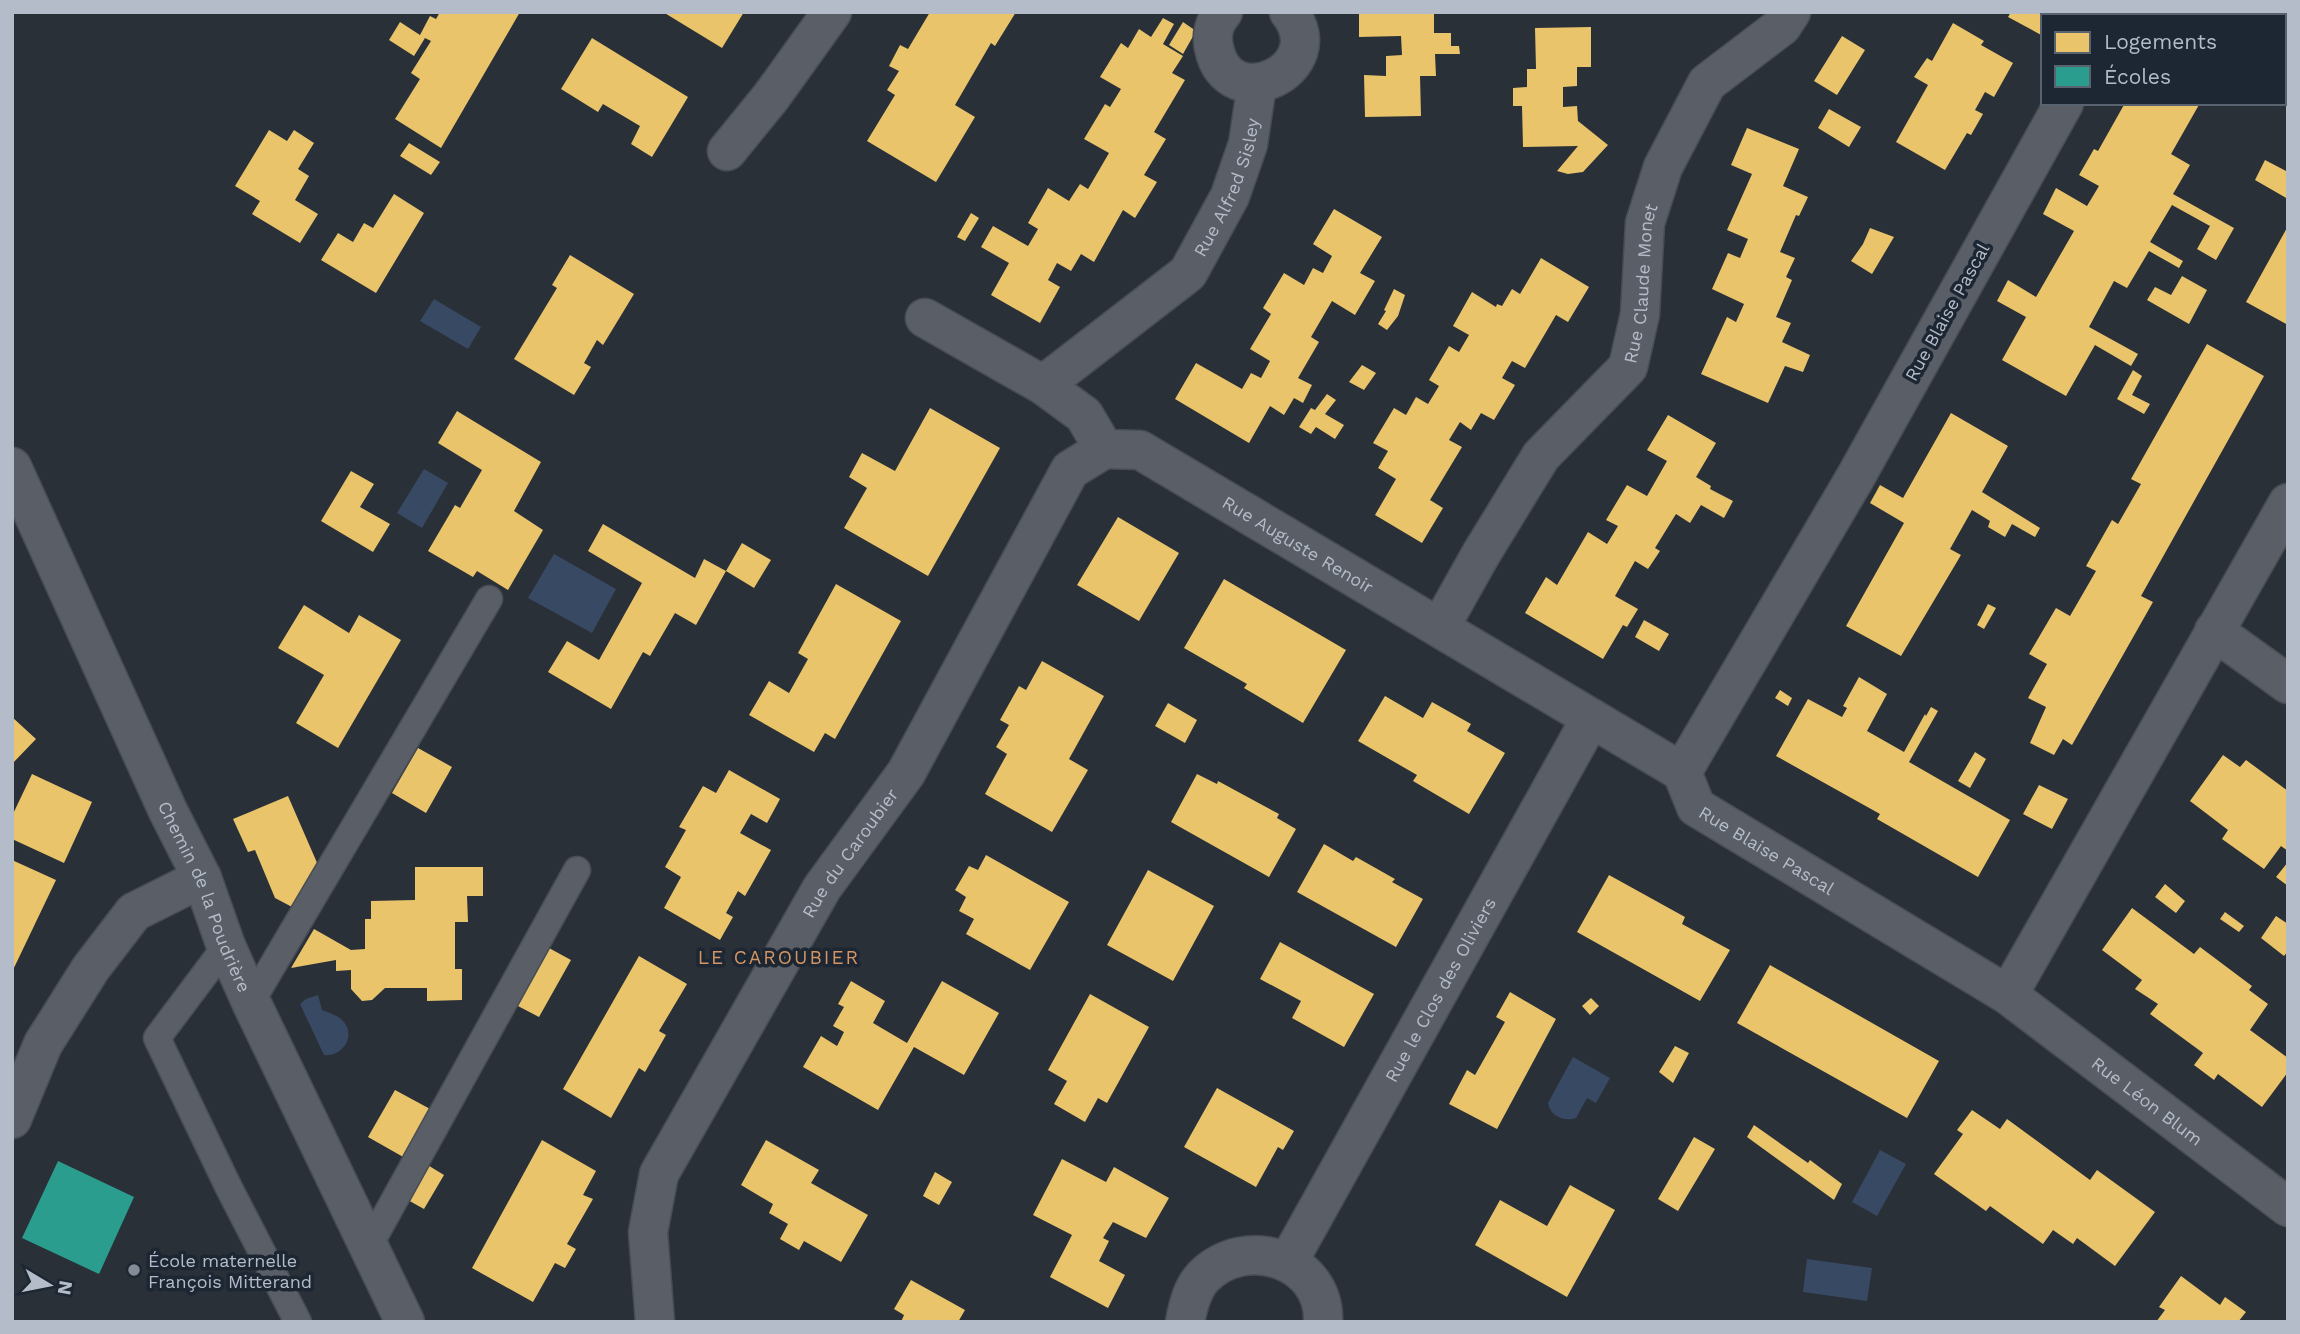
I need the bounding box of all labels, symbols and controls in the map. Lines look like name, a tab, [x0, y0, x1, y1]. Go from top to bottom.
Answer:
legend	[2041, 14, 2286, 105]
text: Logements	[2104, 29, 2217, 54]
text: Écoles	[2104, 64, 2171, 89]
street label: Rue Alfred Sisley	[1189, 116, 1262, 260]
street label: Rue Claude Monet	[1619, 200, 1661, 365]
street label: Rue Blaise Pascal	[1900, 239, 1994, 384]
street label: Rue Auguste Renoir	[1219, 491, 1378, 597]
street label: Rue du Caroubier	[797, 784, 902, 921]
street label: Chemin de la Poudrière	[154, 798, 256, 995]
street label: Rue Blaise Pascal	[1696, 801, 1839, 899]
street label: Rue le Clos des Oliviers	[1380, 893, 1500, 1085]
district label: LE CAROUBIER	[698, 946, 860, 969]
street label: Rue Léon Blum	[2088, 1052, 2207, 1149]
north arrow	[14, 1250, 84, 1320]
place label: École maternelle François Mitterand	[148, 1250, 312, 1292]
marker: École maternelle François Mitterand	[126, 1262, 142, 1278]
text: N	[53, 1279, 78, 1297]

